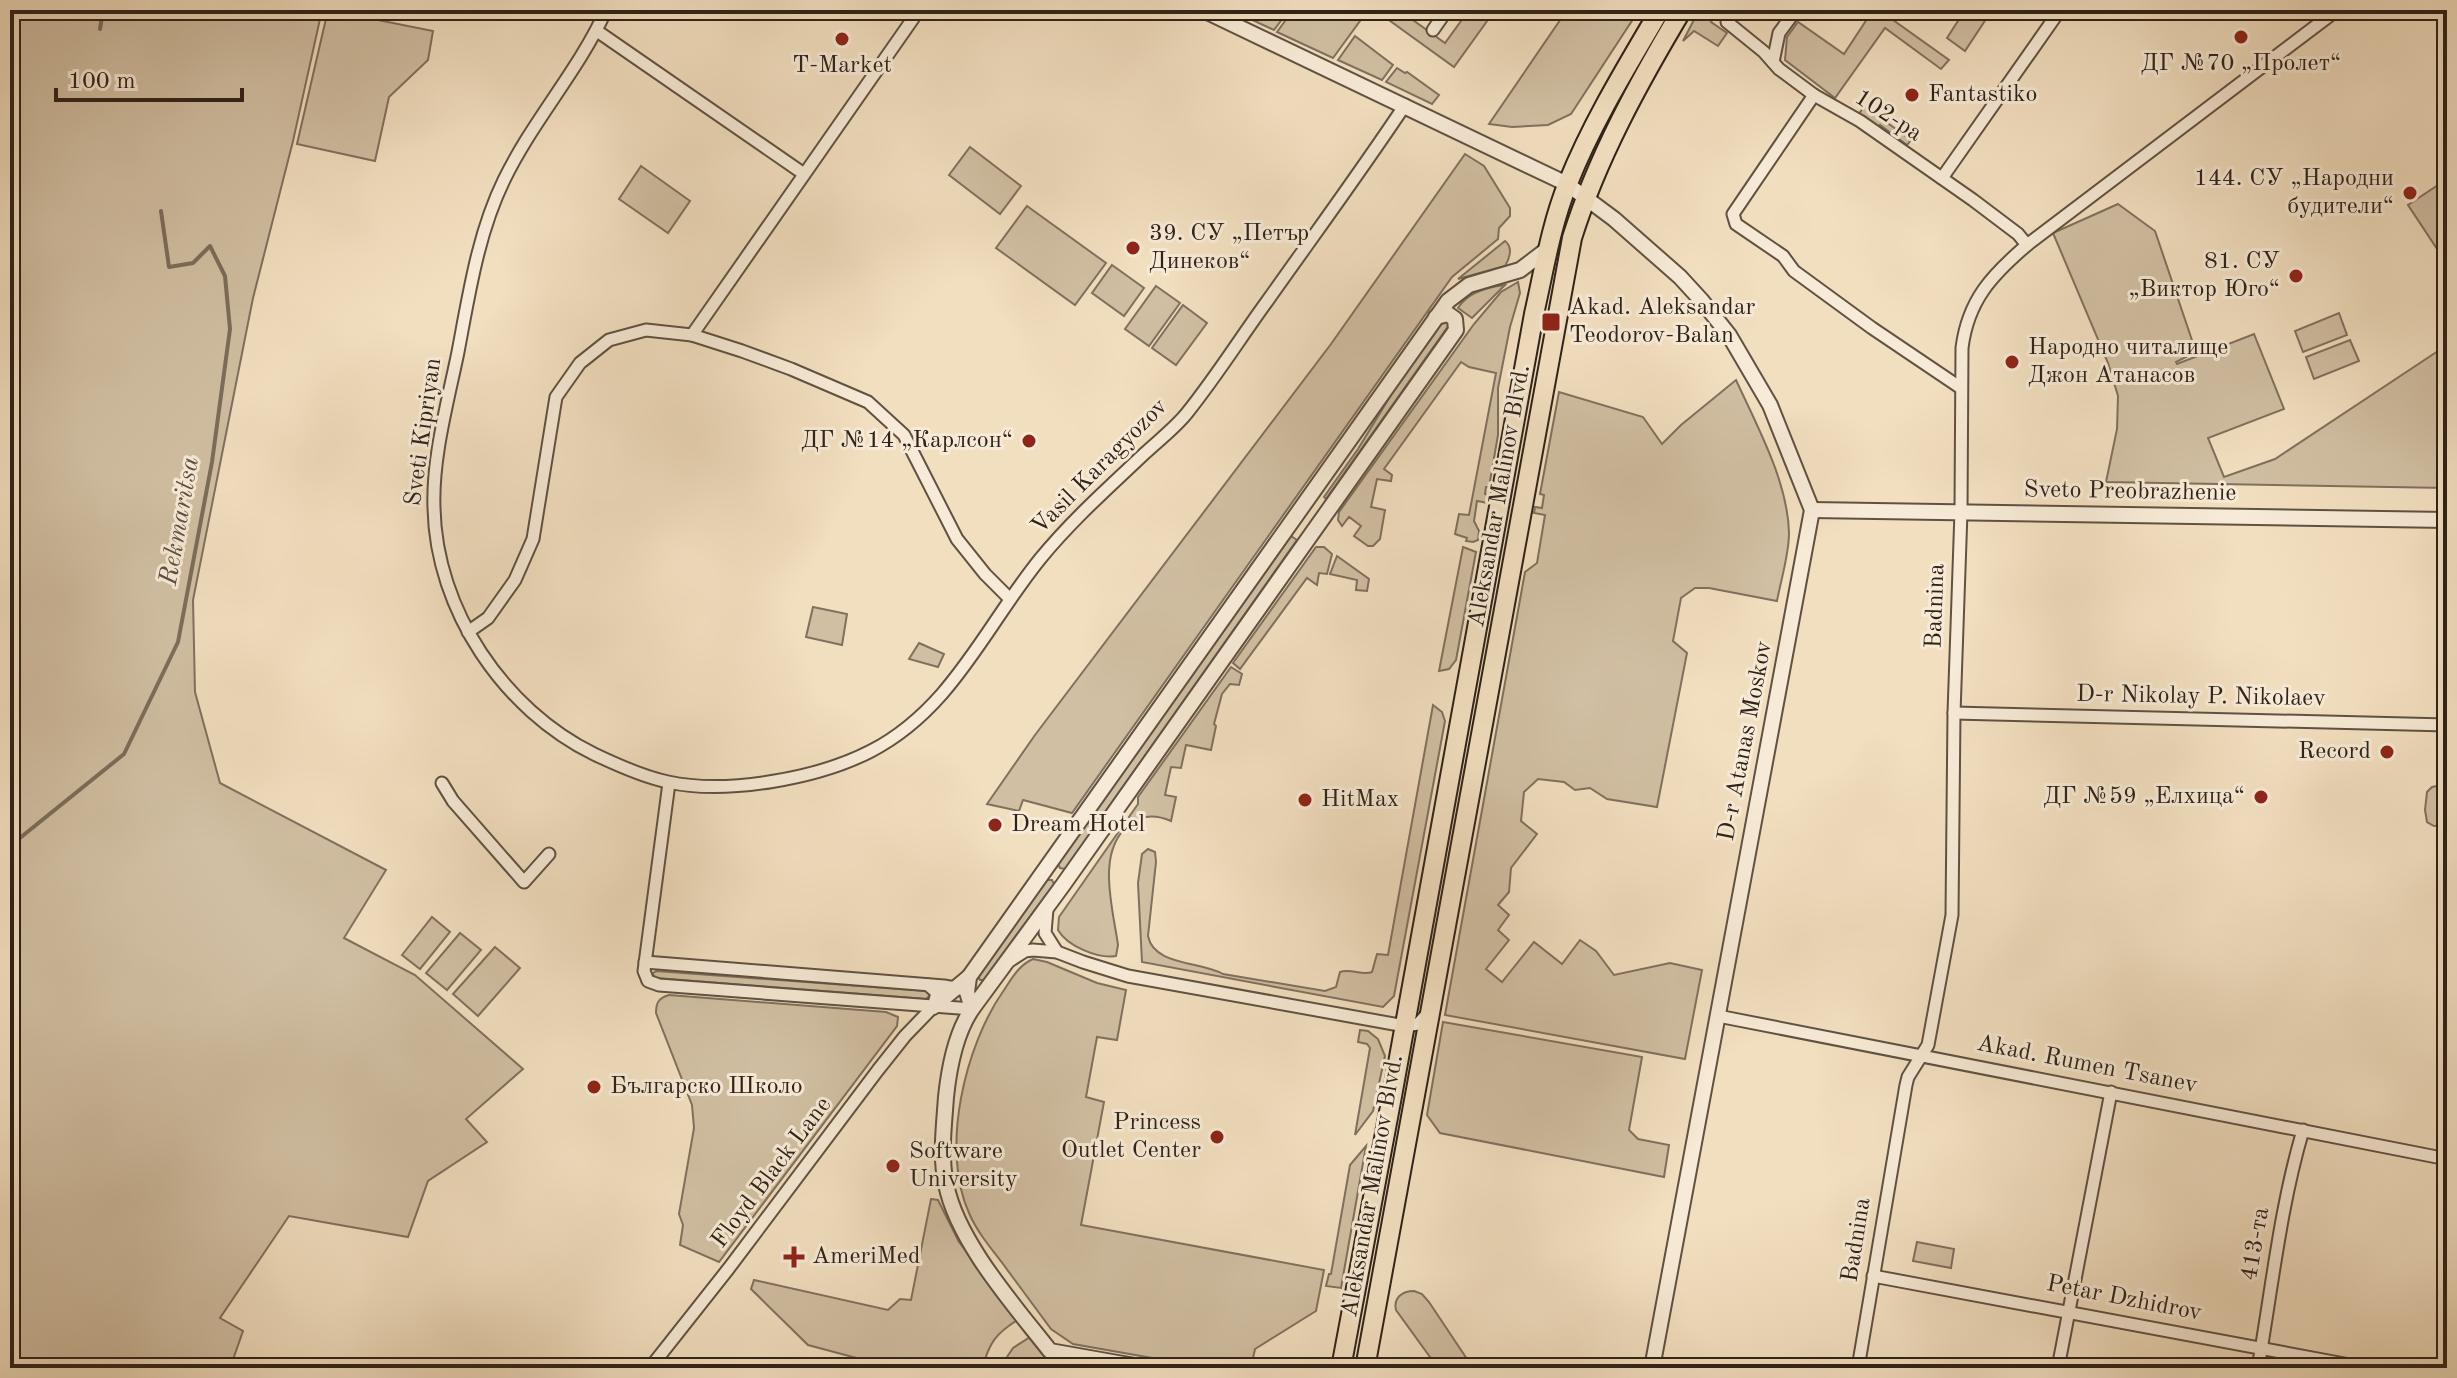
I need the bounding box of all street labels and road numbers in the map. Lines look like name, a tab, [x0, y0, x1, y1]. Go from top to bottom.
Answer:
street label: 102-ра	[1850, 86, 1926, 147]
street label: Sveti Kipriyan	[402, 356, 446, 508]
street label: Aleksandar Malinov Blvd.	[1465, 363, 1535, 629]
street label: Vasil Karagyozov	[1028, 394, 1173, 539]
street label: Sveto Preobrazhenie	[2023, 478, 2237, 506]
street label: Badnina	[1923, 563, 1949, 649]
street label: D-r Atanas Moskov	[1715, 639, 1777, 843]
street label: D-r Nikolay P. Nikolaev	[2076, 683, 2326, 711]
street label: Akad. Rumen Tsanev	[1974, 1032, 2200, 1098]
street label: Aleksandar Malinov Blvd.	[1338, 1053, 1408, 1319]
street label: Floyd Black Lane	[708, 1093, 836, 1253]
street label: Badnina	[1838, 1196, 1876, 1284]
street label: 413-та	[2238, 1205, 2274, 1282]
street label: Petar Dzhidrov	[2044, 1272, 2204, 1326]

